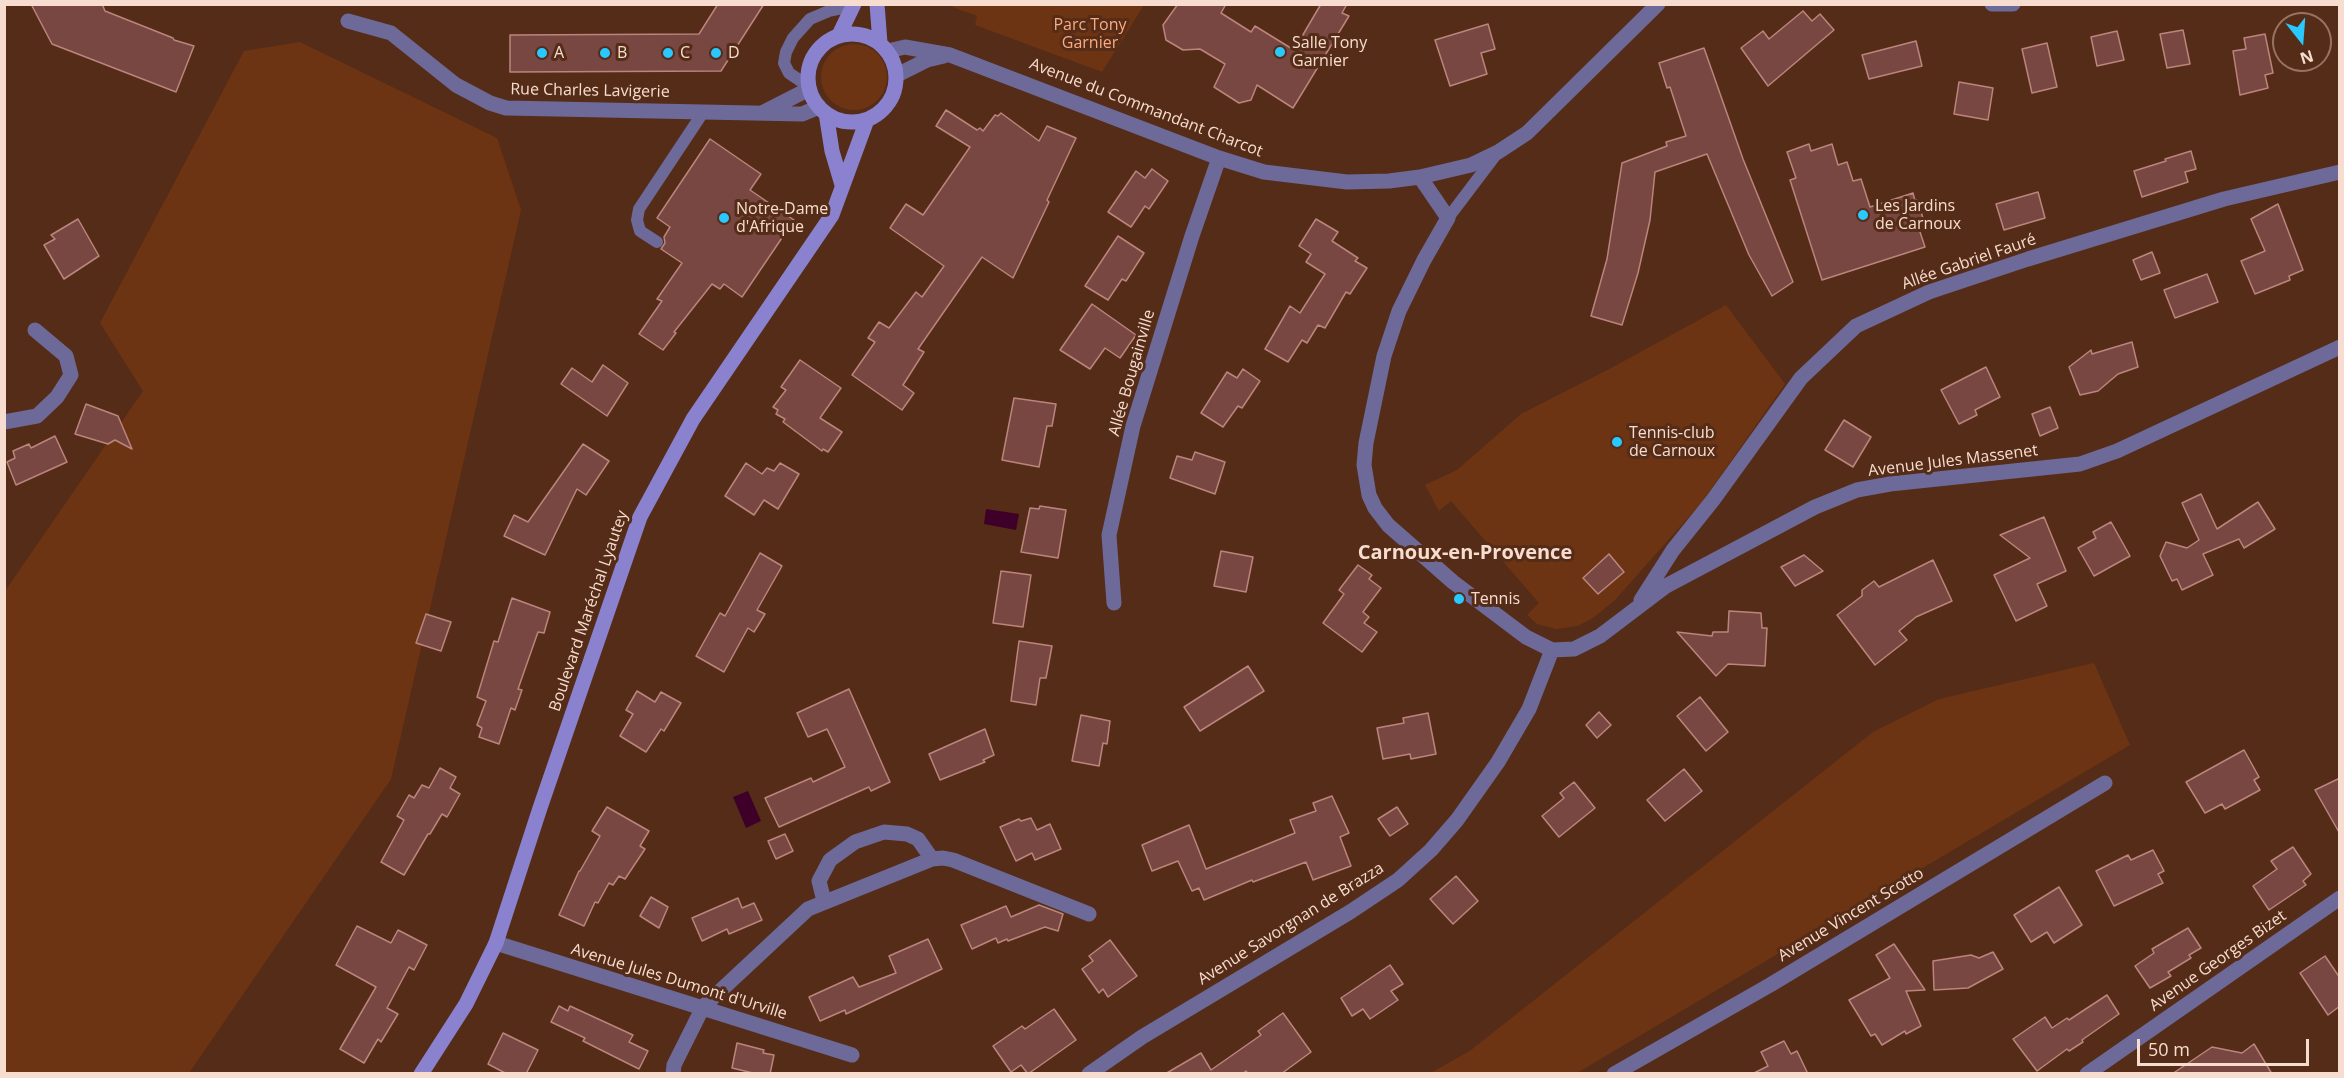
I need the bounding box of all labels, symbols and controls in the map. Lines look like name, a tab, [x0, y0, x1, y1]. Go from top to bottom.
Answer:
north arrow	[2272, 12, 2332, 72]
park label: Parc Tony Garnier	[1053, 15, 1127, 53]
place label: Salle Tony Garnier	[1292, 33, 1367, 71]
place label: A	[554, 43, 564, 63]
place label: B	[617, 43, 627, 63]
place label: C	[680, 43, 690, 63]
place label: D	[728, 43, 740, 63]
marker: Salle Tony Garnier	[1273, 45, 1287, 59]
text: N	[2297, 45, 2316, 70]
marker: A	[535, 46, 549, 60]
marker: B	[598, 46, 612, 60]
marker: C	[661, 46, 675, 60]
marker: D	[709, 46, 723, 60]
street label: Avenue du Commandant Charcot	[1027, 55, 1265, 161]
street label: Rue Charles Lavigerie	[510, 80, 670, 102]
place label: Les Jardins de Carnoux	[1875, 196, 1961, 234]
place label: Notre-Dame d'Afrique	[736, 199, 828, 237]
marker: Les Jardins de Carnoux	[1856, 208, 1870, 222]
marker: Notre-Dame d'Afrique	[717, 211, 731, 225]
street label: Allée Gabriel Fauré	[1899, 230, 2039, 294]
street label: Allée Bougainville	[1105, 308, 1159, 438]
place label: Tennis-club de Carnoux	[1629, 423, 1715, 461]
marker: Tennis-club de Carnoux	[1610, 435, 1624, 449]
street label: Avenue Jules Massenet	[1867, 441, 2039, 481]
street label: Boulevard Maréchal Lyautey	[546, 508, 632, 714]
district label: Carnoux-en-Provence	[1358, 541, 1572, 565]
place label: Tennis	[1471, 589, 1520, 609]
marker: Tennis	[1452, 592, 1466, 606]
street label: Avenue Savorgnan de Brazza	[1194, 859, 1388, 989]
street label: Avenue Vincent Scotto	[1775, 864, 1927, 966]
street label: Avenue Georges Bizet	[2146, 906, 2290, 1016]
street label: Avenue Jules Dumont d'Urville	[569, 940, 789, 1024]
scale bar	[2140, 1027, 2312, 1065]
text: 50 m	[2148, 1037, 2190, 1061]

